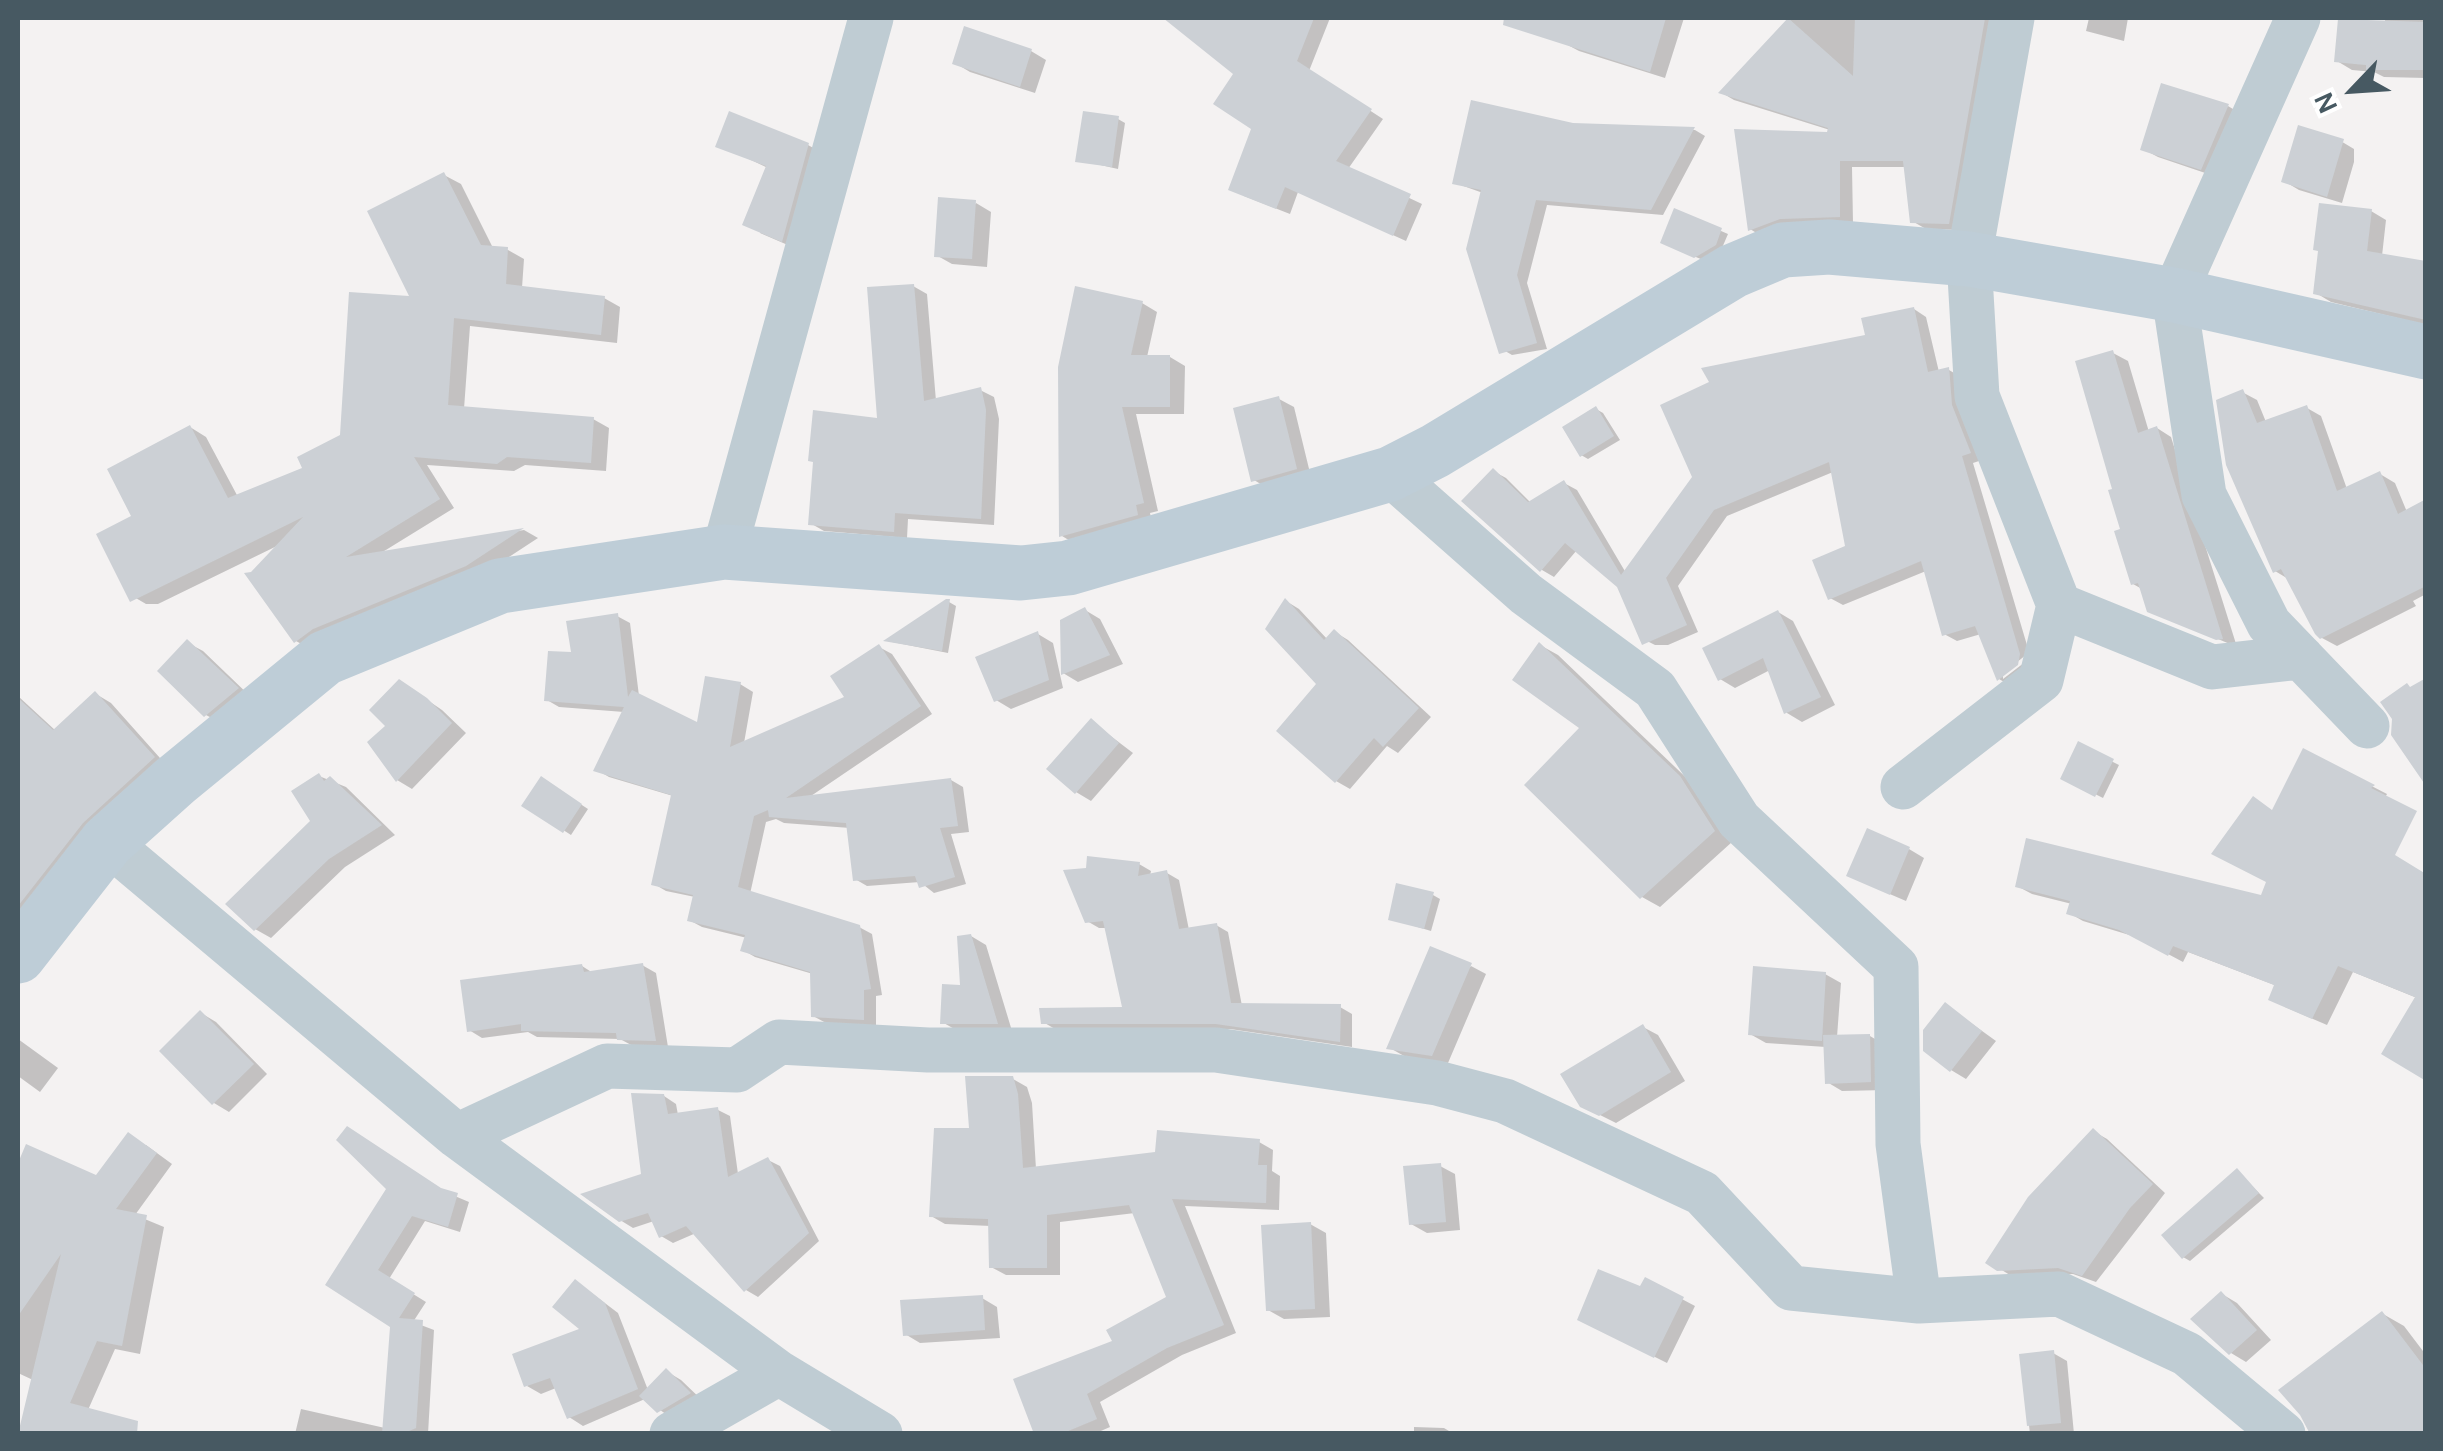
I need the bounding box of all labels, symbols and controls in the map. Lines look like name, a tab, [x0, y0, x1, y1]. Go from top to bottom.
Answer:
north arrow	[2303, 40, 2403, 140]
text: N	[2306, 87, 2345, 119]

